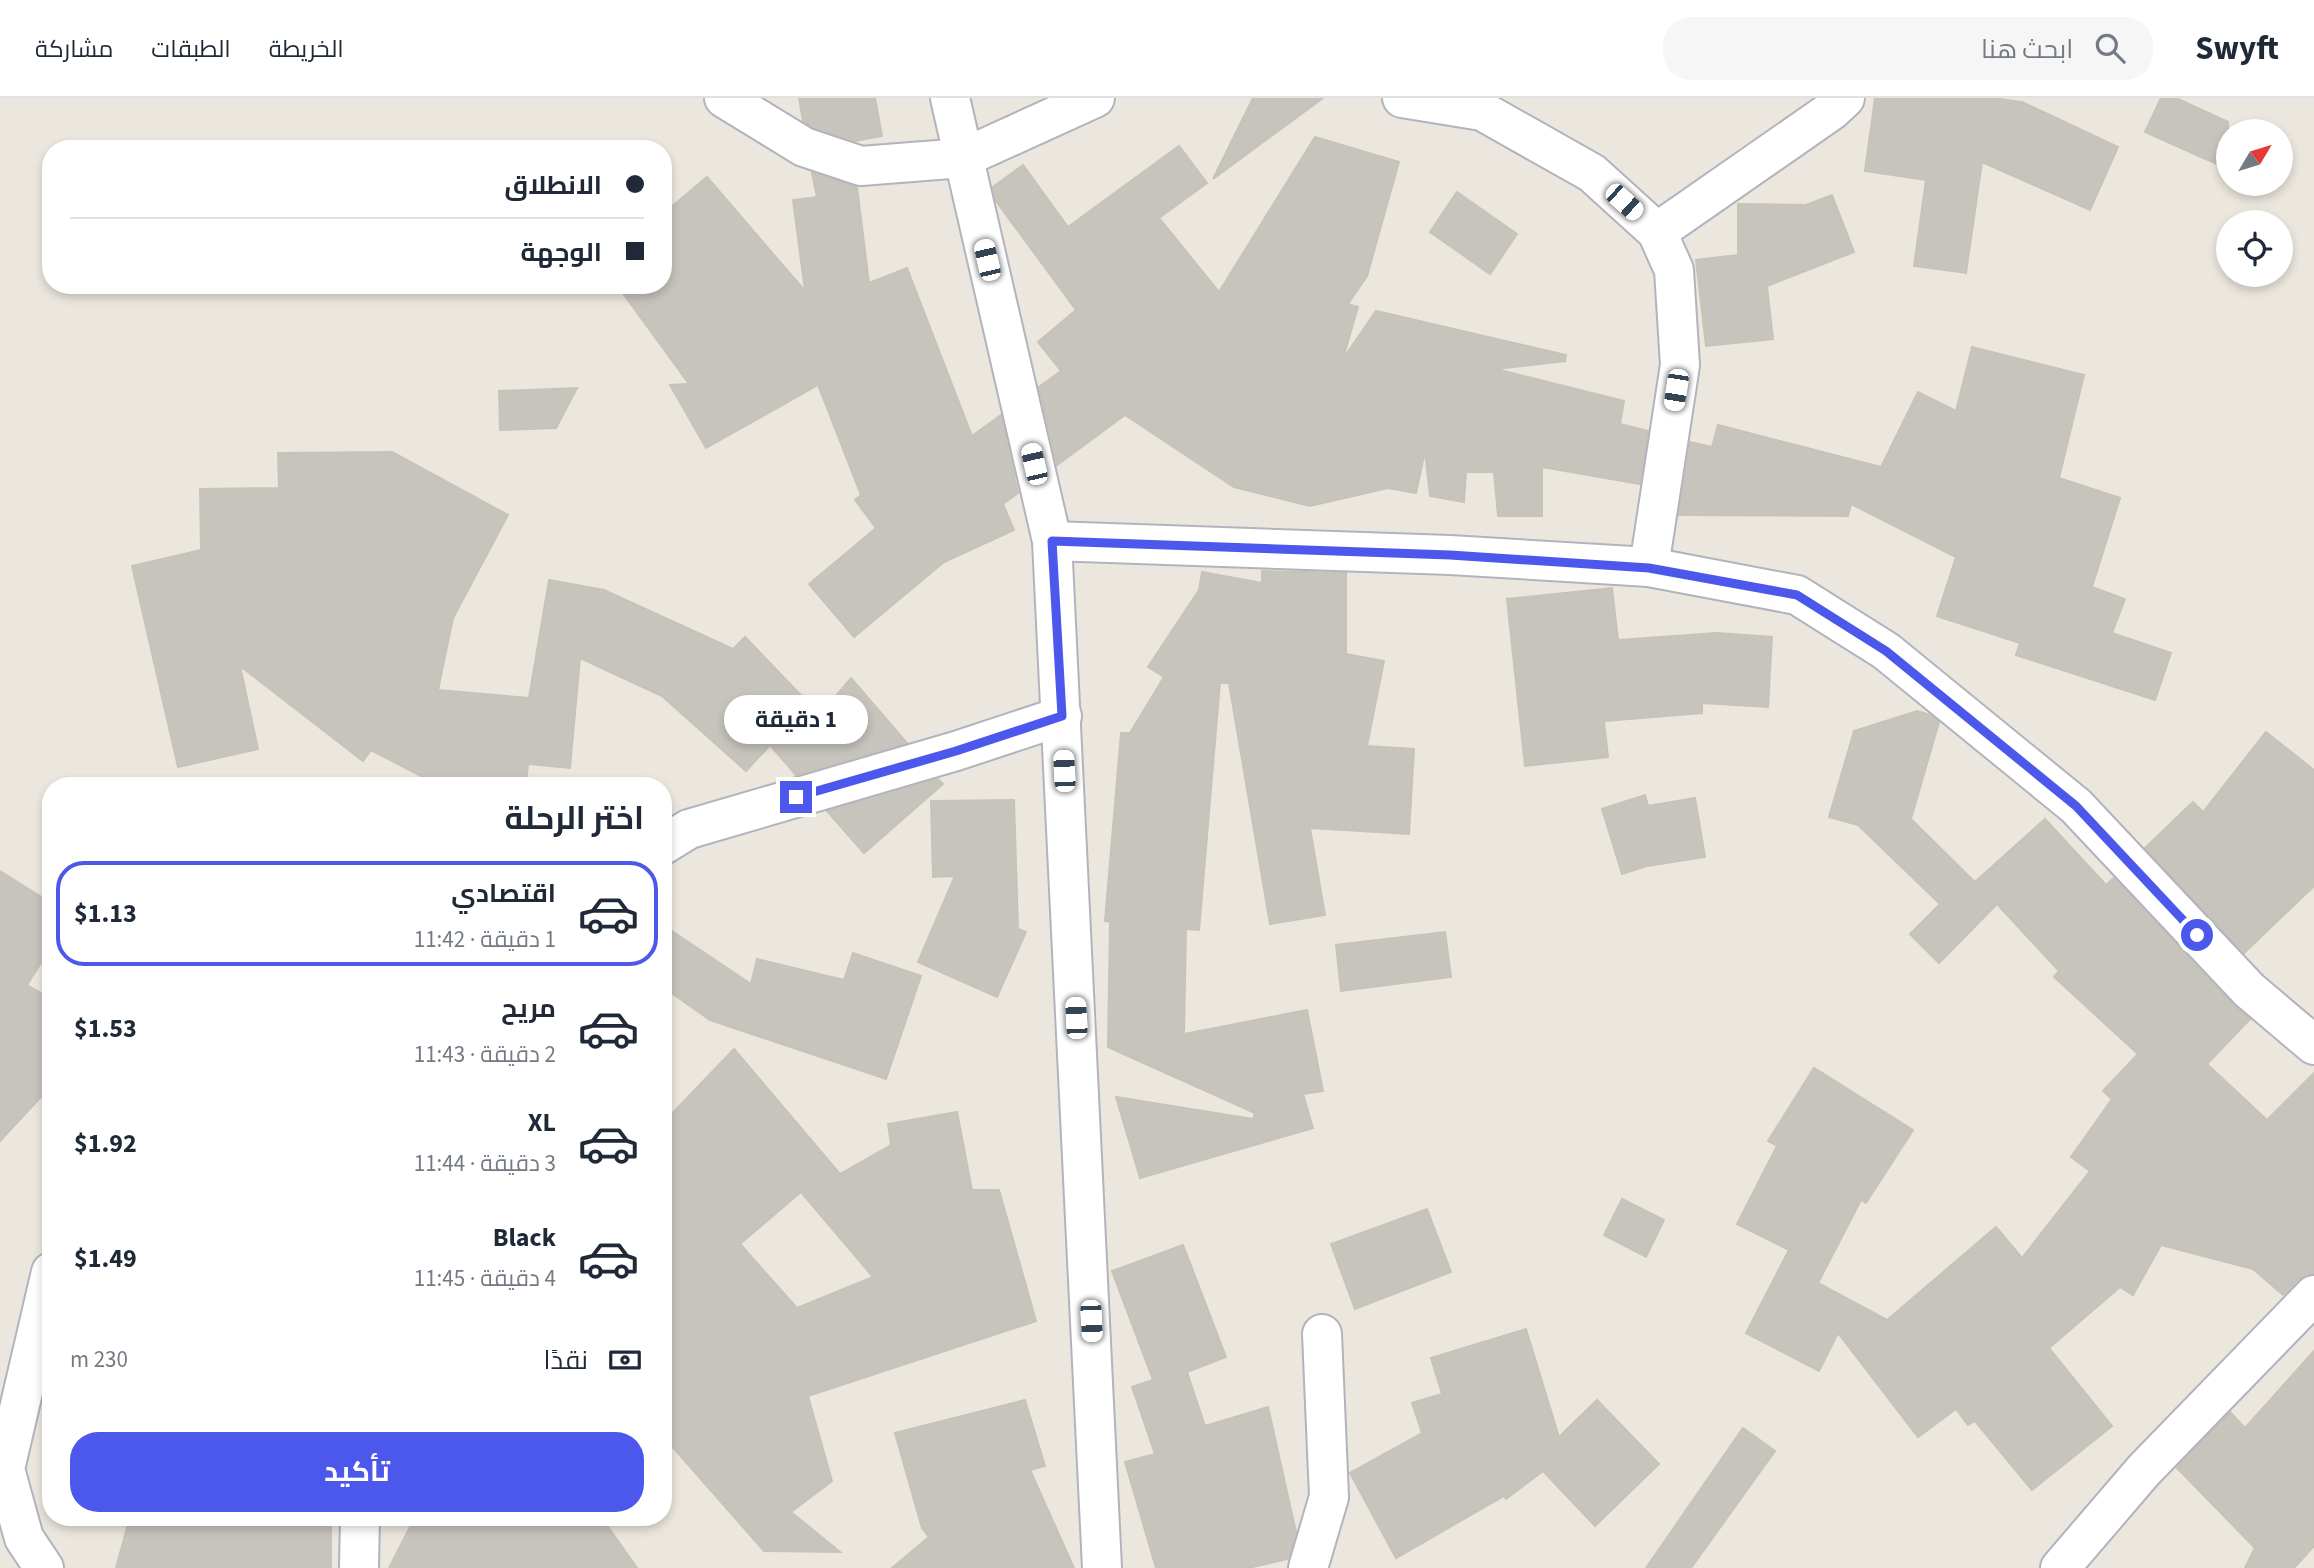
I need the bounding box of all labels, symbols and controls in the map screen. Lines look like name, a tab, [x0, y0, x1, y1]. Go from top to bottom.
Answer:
search box	[1663, 17, 2153, 80]
text: Swyft	[2195, 25, 2279, 72]
icon: search	[2091, 29, 2129, 67]
text: ابحث هنا	[1981, 31, 2073, 68]
text: مشاركة	[35, 32, 113, 67]
text: الطبقات	[151, 32, 231, 67]
text: الخريطة	[269, 32, 344, 67]
north arrow	[2216, 119, 2292, 196]
map controls	[2216, 119, 2293, 287]
text: الانطلاق	[504, 167, 602, 204]
car	[1602, 180, 1647, 224]
button: locate	[2216, 210, 2293, 287]
text: الوجهة	[521, 234, 602, 271]
car	[973, 237, 1002, 283]
car	[1663, 368, 1690, 412]
car	[1020, 441, 1049, 487]
callout: 1 دقيقة	[724, 696, 868, 744]
text: 1 دقيقة	[755, 703, 837, 736]
car	[1053, 749, 1076, 793]
route end	[780, 781, 812, 813]
text: اختر الرحلة	[505, 796, 644, 842]
text: اقتصادي	[451, 875, 556, 912]
icon: car	[577, 882, 640, 945]
text: $1.13	[74, 895, 137, 932]
route start	[2181, 919, 2213, 951]
text: 1 دقيقة · 11:42	[414, 923, 556, 956]
text: مريح	[501, 990, 556, 1027]
car	[1065, 996, 1088, 1040]
icon: car	[577, 997, 640, 1060]
text: $1.53	[74, 1010, 137, 1047]
text: 2 دقيقة · 11:43	[414, 1038, 556, 1071]
text: XL	[528, 1104, 556, 1141]
icon: car	[577, 1112, 640, 1175]
text: $1.92	[74, 1125, 137, 1162]
text: 3 دقيقة · 11:44	[414, 1147, 556, 1180]
text: Black	[493, 1219, 556, 1256]
icon: car	[577, 1227, 640, 1290]
text: $1.49	[74, 1240, 137, 1277]
text: 4 دقيقة · 11:45	[414, 1262, 556, 1295]
car	[1080, 1299, 1103, 1343]
icon: cash	[606, 1341, 644, 1379]
text: نقدًا	[544, 1342, 588, 1379]
text: 230 m	[70, 1343, 128, 1376]
button: تأكيد	[70, 1432, 644, 1512]

